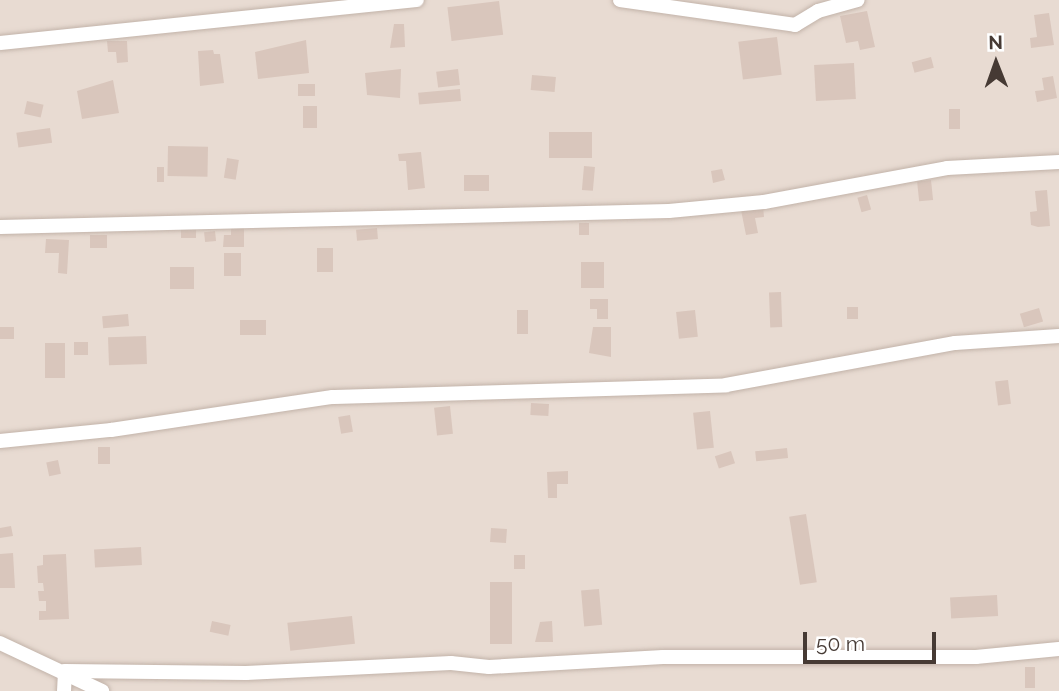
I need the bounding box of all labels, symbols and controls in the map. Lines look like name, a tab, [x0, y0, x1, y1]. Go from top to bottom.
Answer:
north arrow	[961, 28, 1031, 98]
text: N	[988, 31, 1003, 53]
scale bar	[807, 618, 940, 662]
text: 50 m	[816, 631, 865, 656]

